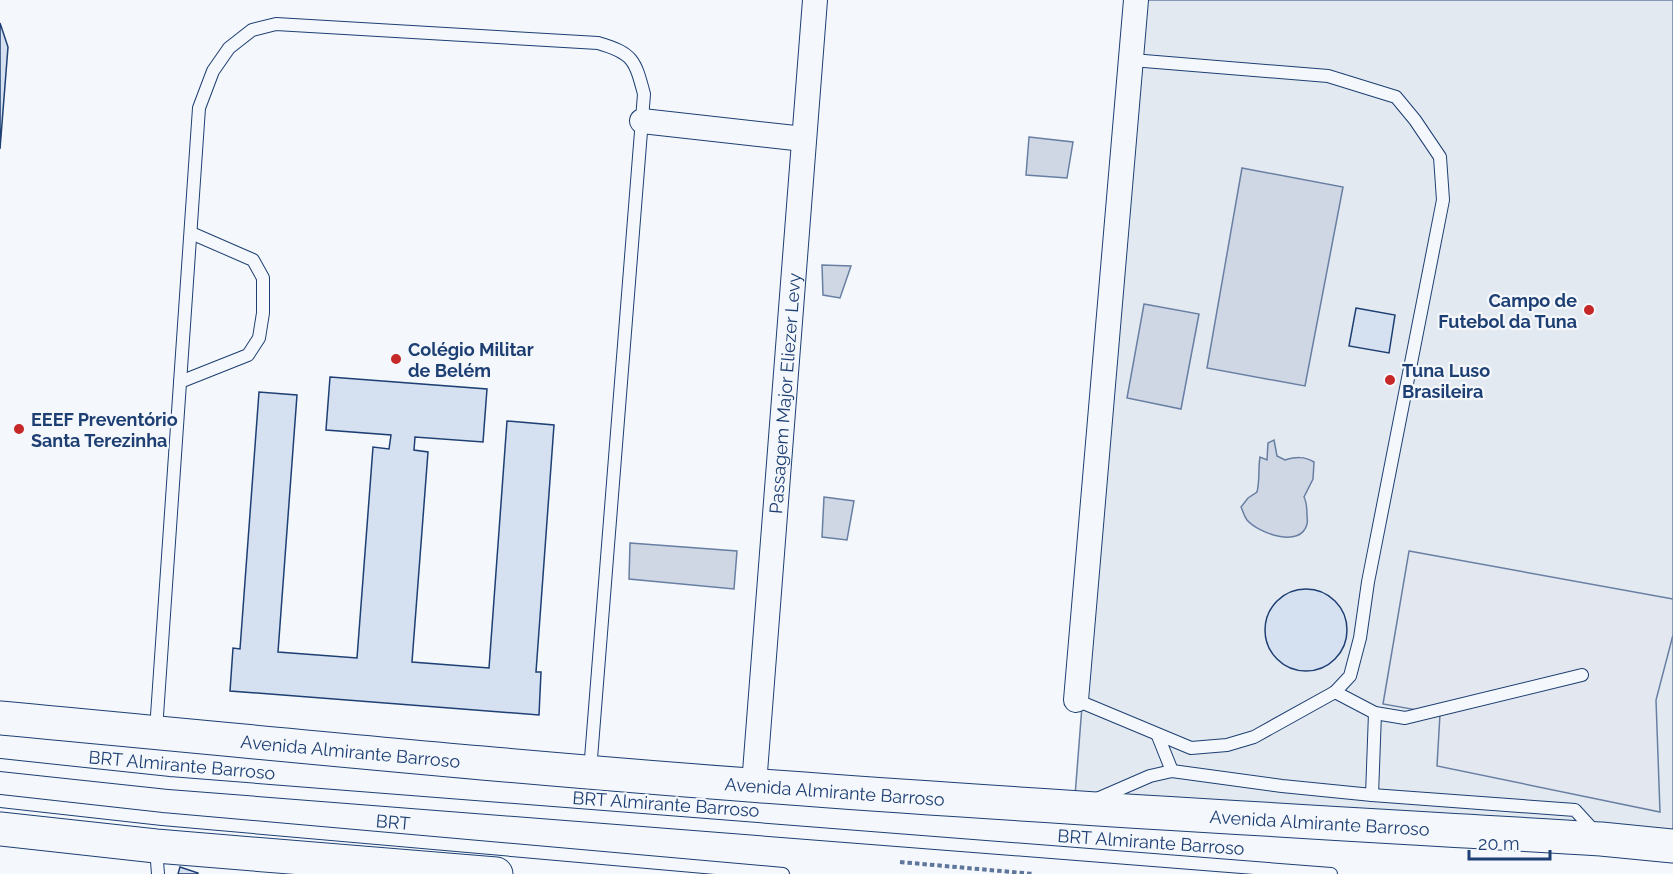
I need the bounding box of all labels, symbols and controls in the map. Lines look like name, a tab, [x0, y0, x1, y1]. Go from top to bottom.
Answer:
street label: Passagem Major Eliezer Levy	[765, 272, 804, 515]
place label: Campo de Futebol da Tuna	[1438, 290, 1577, 332]
marker: Campo de Futebol da Tuna	[1582, 303, 1596, 317]
place label: Colégio Militar de Belém	[408, 339, 534, 381]
marker: Colégio Militar de Belém	[389, 352, 403, 366]
place label: Tuna Luso Brasileira	[1402, 360, 1490, 402]
marker: Tuna Luso Brasileira	[1383, 373, 1397, 387]
place label: EEEF Preventório Santa Terezinha	[31, 409, 178, 451]
marker: EEEF Preventório Santa Terezinha	[12, 422, 26, 436]
street label: Avenida Almirante Barroso	[240, 730, 461, 772]
street label: BRT Almirante Barroso	[88, 746, 277, 784]
street label: Avenida Almirante Barroso	[724, 773, 946, 810]
street label: BRT Almirante Barroso	[572, 787, 760, 821]
street label: Avenida Almirante Barroso	[1209, 805, 1431, 839]
street label: BRT	[375, 810, 411, 834]
scale bar	[1469, 823, 1550, 861]
street label: BRT Almirante Barroso	[1057, 825, 1245, 859]
text: 20 m	[1478, 833, 1520, 854]

